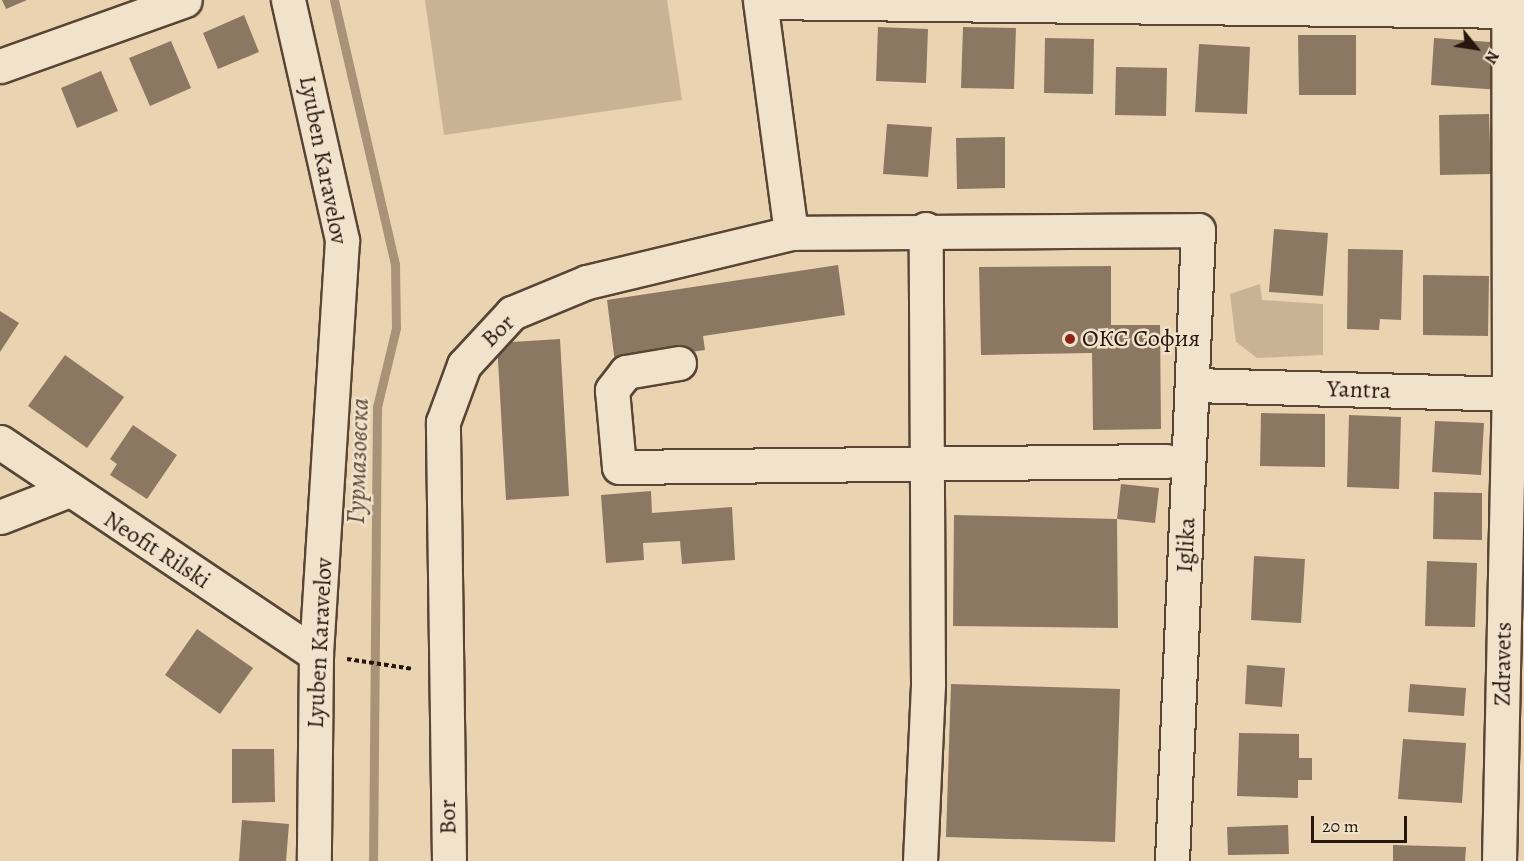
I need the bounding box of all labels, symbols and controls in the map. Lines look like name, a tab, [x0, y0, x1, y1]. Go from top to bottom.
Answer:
north arrow	[1446, 18, 1506, 78]
text: N	[1479, 46, 1504, 68]
street label: Lyuben Karavelov	[293, 73, 353, 247]
street label: Bor	[475, 308, 521, 354]
place label: ОКС София	[1082, 325, 1200, 353]
marker: ОКС София	[1063, 332, 1077, 346]
street label: Yantra	[1327, 374, 1391, 406]
water label: Гурмазовска	[340, 397, 376, 525]
street label: Neofit Rilski	[98, 505, 216, 595]
street label: Iglika	[1170, 517, 1202, 573]
street label: Lyuben Karavelov	[301, 557, 339, 729]
street label: Zdravets	[1488, 622, 1518, 706]
street label: Bor	[433, 799, 463, 835]
scale bar	[1314, 804, 1410, 842]
text: 20 m	[1322, 814, 1359, 838]

